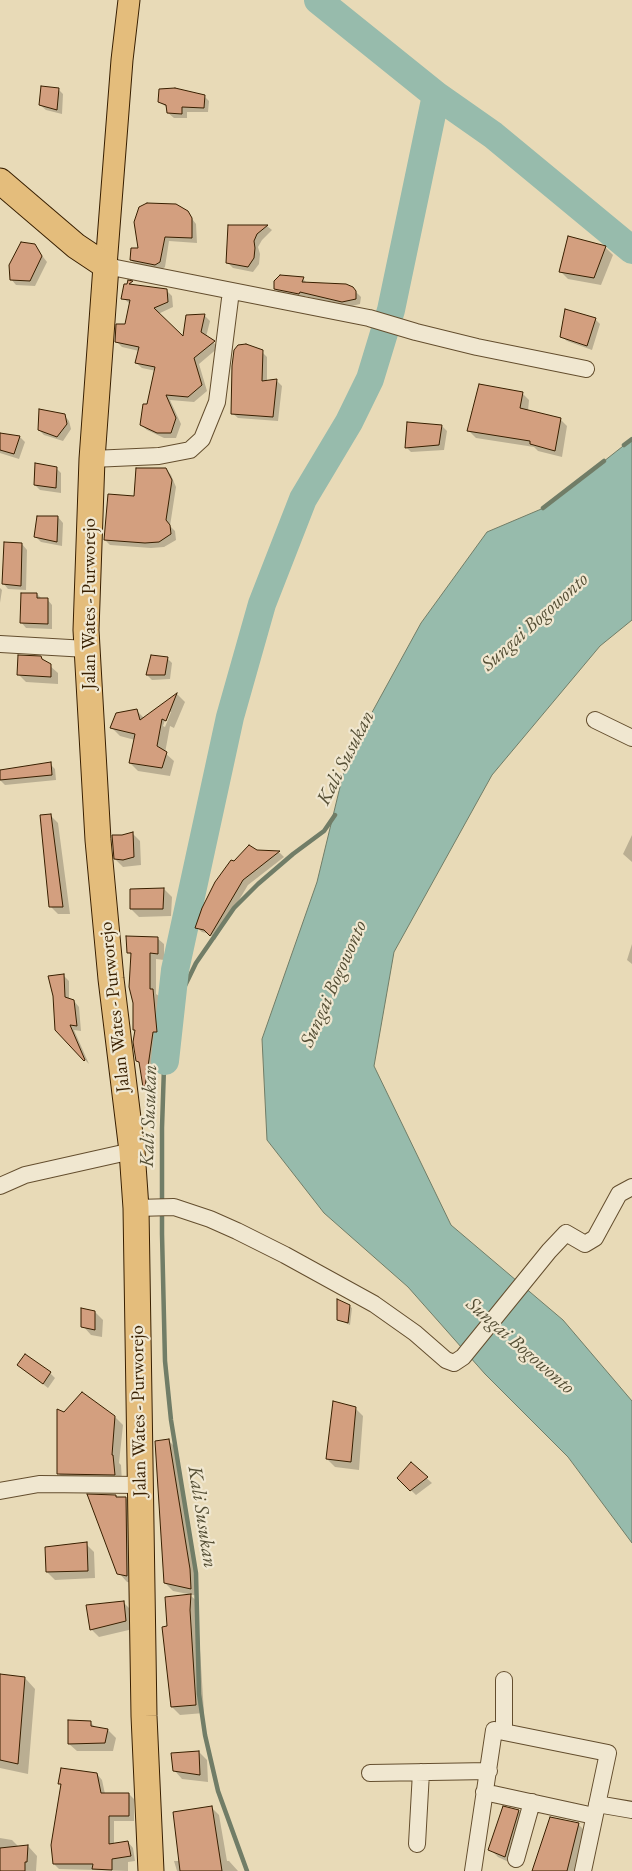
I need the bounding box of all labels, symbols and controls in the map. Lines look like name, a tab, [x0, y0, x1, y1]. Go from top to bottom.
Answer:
street label: Jalan Wates - Purworejo	[79, 518, 101, 690]
water label: Sungai Bogowonto	[476, 568, 594, 676]
water label: Kali Susukan	[312, 707, 380, 809]
water label: Sungai Bogowonto	[295, 917, 373, 1051]
street label: Jalan Wates - Purworejo	[95, 920, 135, 1094]
water label: Kali Susukan	[135, 1064, 163, 1168]
water label: Sungai Bogowonto	[461, 1292, 579, 1400]
street label: Jalan Wates - Purworejo	[126, 1325, 152, 1497]
water label: Kali Susukan	[182, 1464, 222, 1570]

